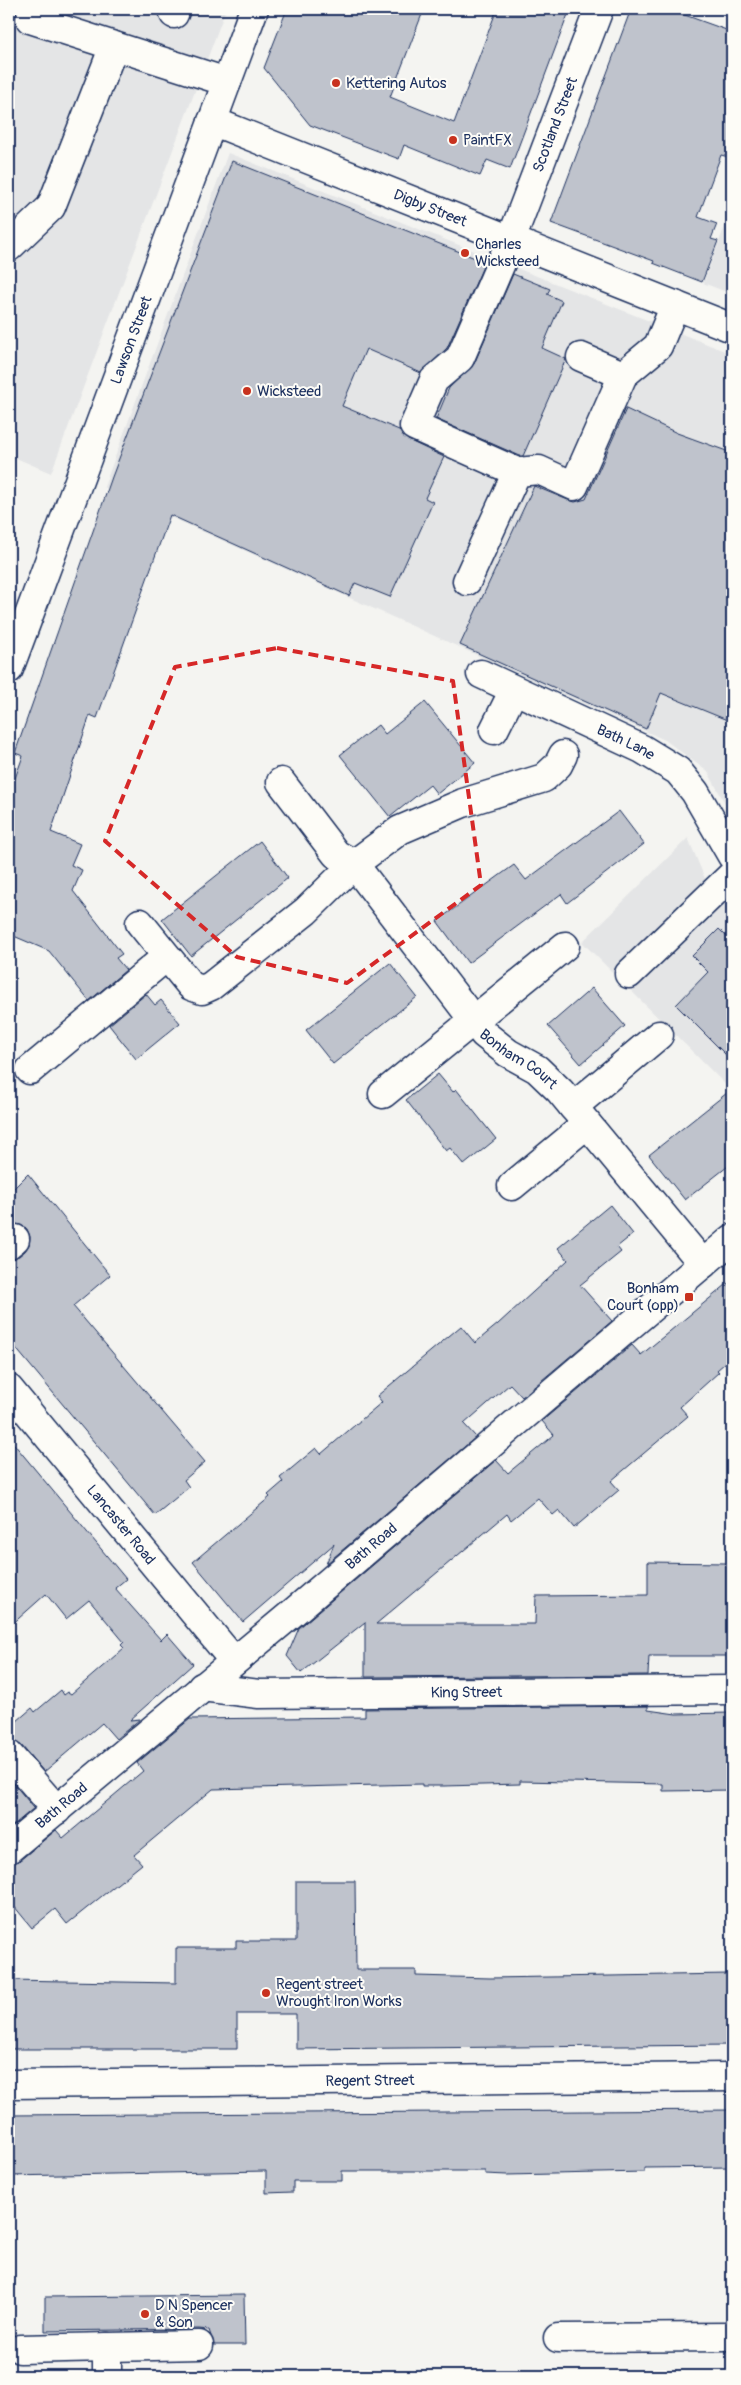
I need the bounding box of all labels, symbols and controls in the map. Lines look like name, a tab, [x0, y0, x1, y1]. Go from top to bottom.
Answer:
street label: Scotland Street	[528, 73, 582, 175]
place label: Kettering Autos	[346, 74, 447, 93]
marker: Kettering Autos	[330, 77, 342, 89]
place label: PaintFX	[463, 131, 512, 150]
marker: PaintFX	[447, 134, 459, 146]
street label: Digby Street	[391, 185, 471, 231]
place label: Charles Wicksteed	[475, 235, 539, 271]
marker: Charles Wicksteed	[459, 247, 471, 259]
street label: Lawson Street	[106, 292, 157, 387]
place label: Wicksteed	[257, 382, 321, 401]
marker: Wicksteed	[241, 385, 253, 397]
street label: Bath Lane	[594, 720, 659, 764]
street label: Bonham Court	[476, 1025, 562, 1094]
place label: Bonham Court (opp)	[607, 1279, 679, 1315]
marker: Bonham Court (opp)	[683, 1291, 695, 1303]
street label: Lancaster Road	[83, 1481, 160, 1568]
street label: Bath Road	[341, 1519, 401, 1574]
street label: King Street	[431, 1682, 503, 1702]
street label: Bath Road	[31, 1778, 91, 1833]
place label: Regent street Wrought Iron Works	[276, 1975, 402, 2011]
marker: Regent street Wrought Iron Works	[260, 1987, 272, 1999]
street label: Regent Street	[325, 2071, 416, 2090]
place label: D N Spencer & Son	[155, 2296, 233, 2332]
marker: D N Spencer & Son	[139, 2308, 151, 2320]

